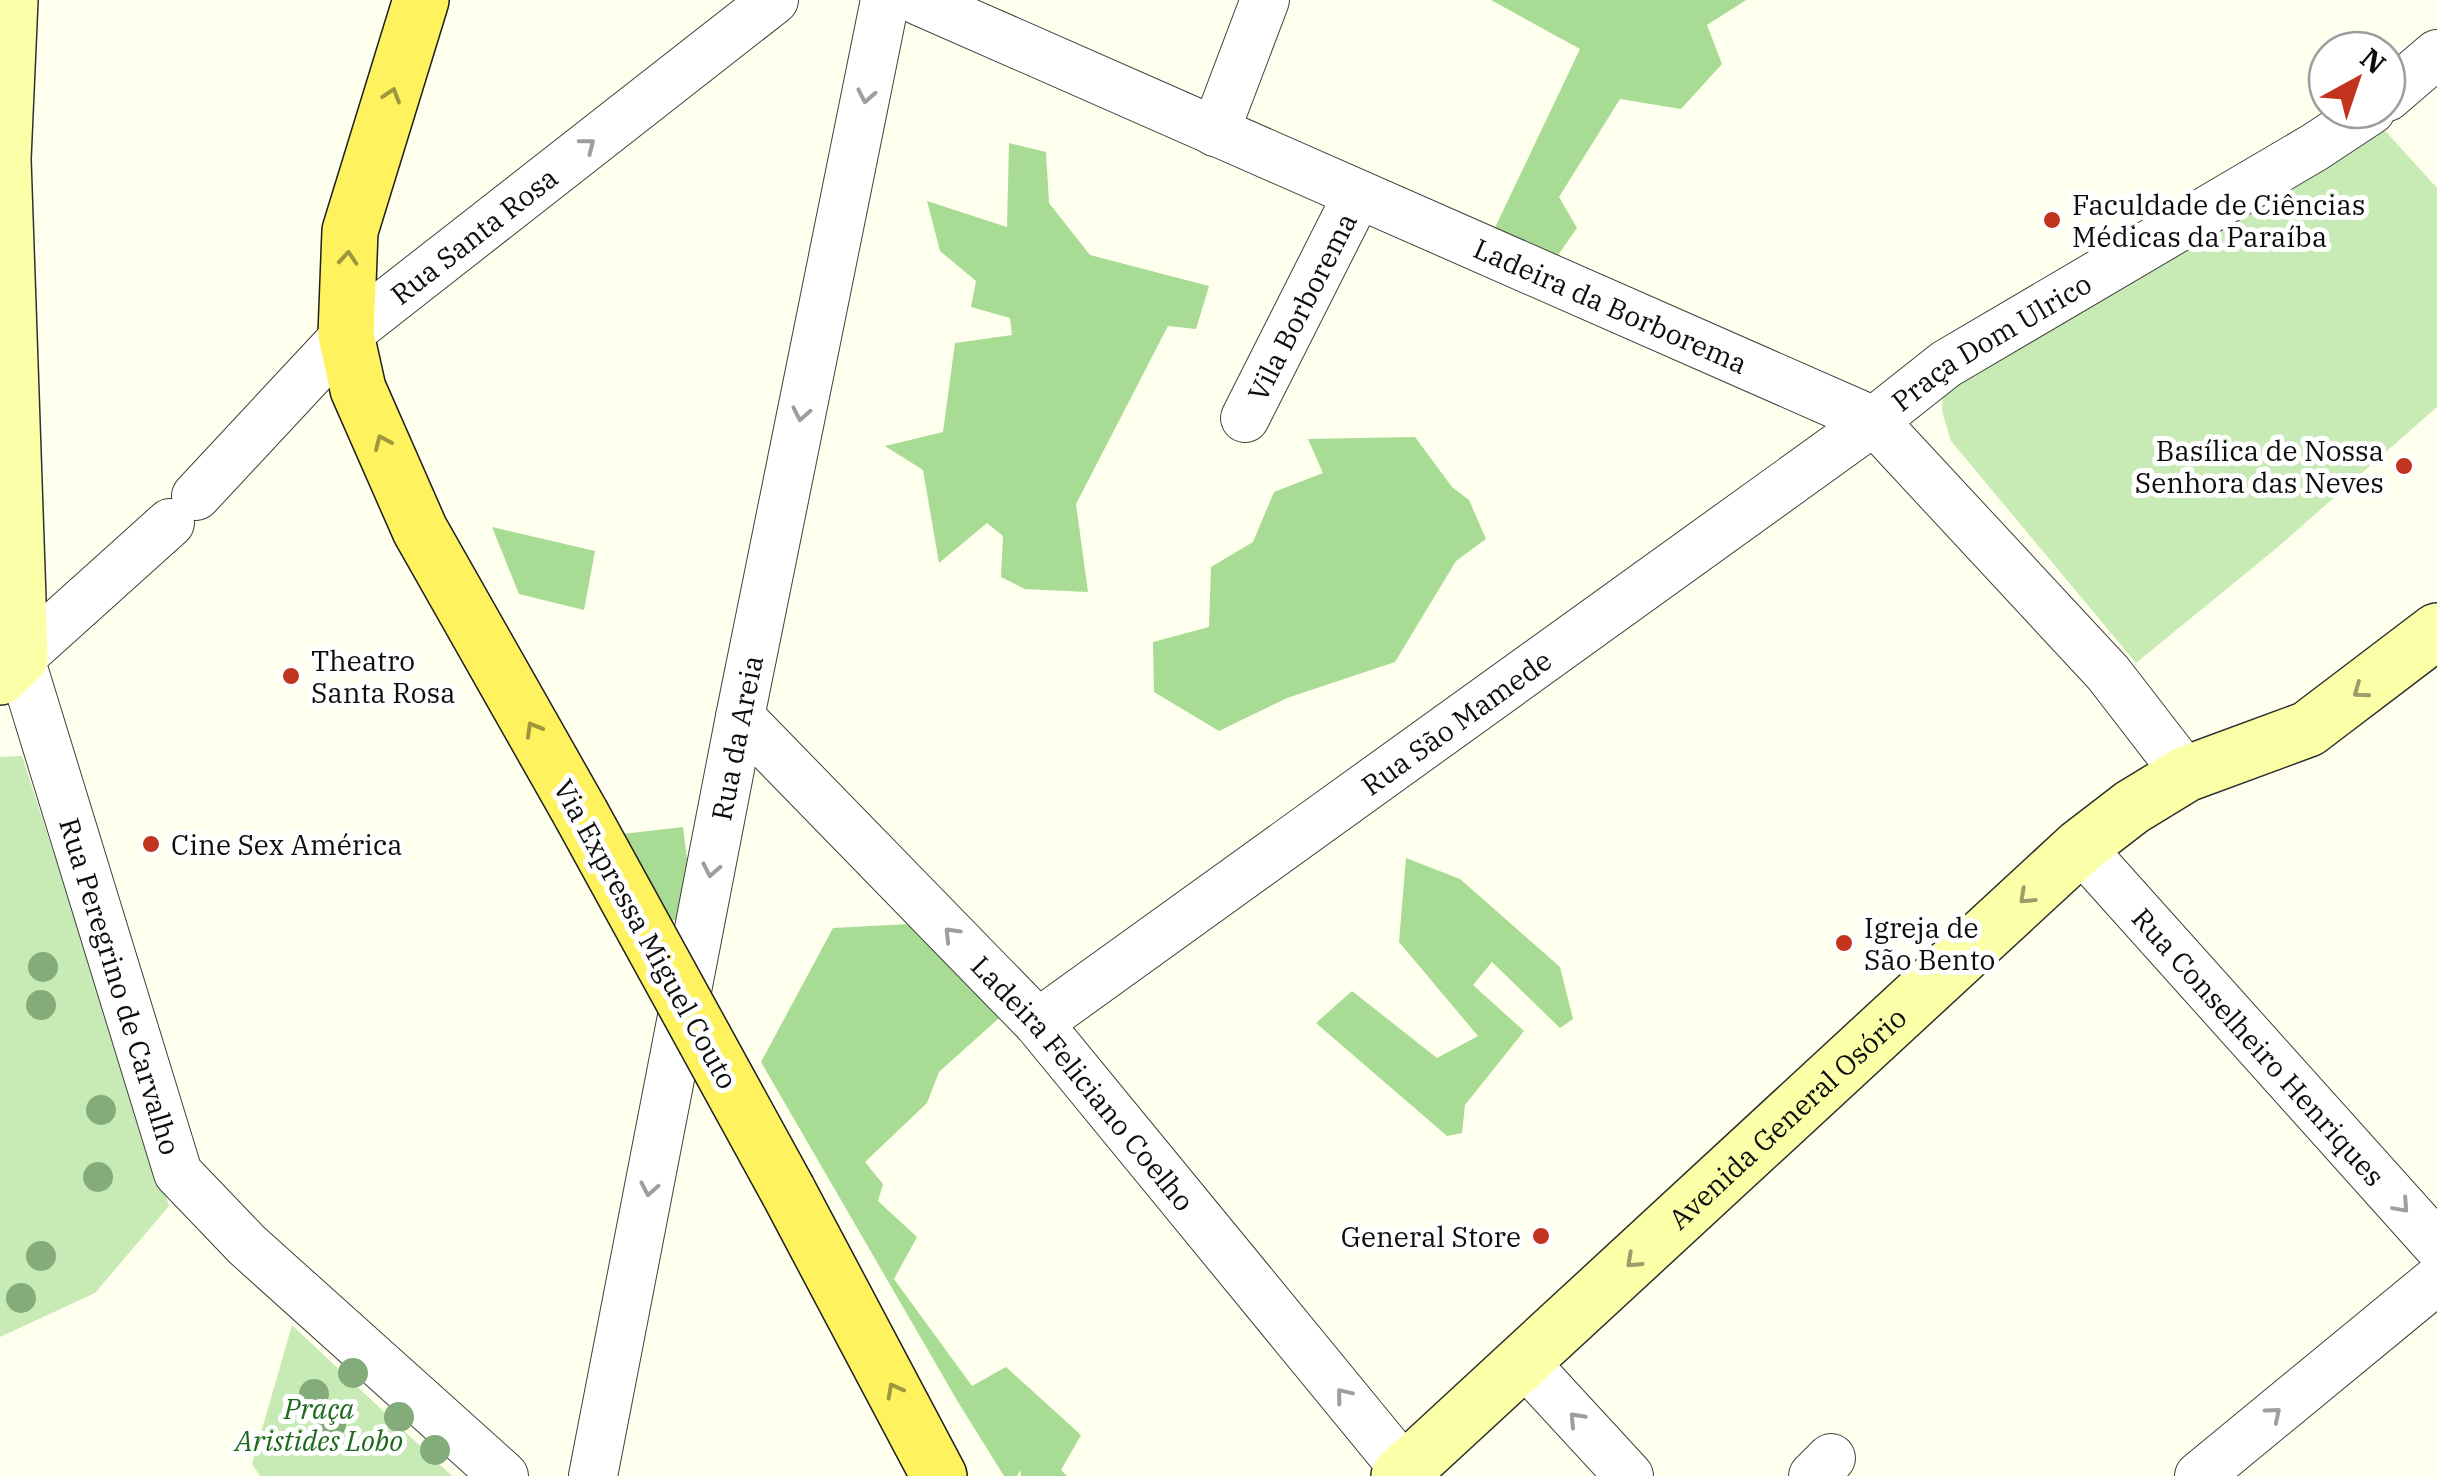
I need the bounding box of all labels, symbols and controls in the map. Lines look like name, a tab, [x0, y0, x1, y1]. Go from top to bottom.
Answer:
north arrow	[2307, 30, 2407, 130]
text: N	[2353, 39, 2394, 82]
one-way arrow	[856, 87, 877, 104]
one-way arrow	[380, 88, 400, 105]
one-way arrow	[577, 140, 595, 157]
street label: Rua Santa Rosa	[382, 158, 565, 312]
place label: Faculdade de Ciências Médicas da Paraíba	[2072, 186, 2365, 255]
street label: Vila Borborema	[1238, 206, 1364, 407]
marker: Faculdade de Ciências Médicas da Paraíba	[2041, 209, 2063, 231]
street label: Ladeira da Borborema	[1468, 229, 1753, 382]
one-way arrow	[337, 249, 358, 265]
street label: Praça Dom Ulrico	[1884, 264, 2098, 419]
one-way arrow	[792, 405, 813, 422]
place label: Basílica de Nossa Senhora das Neves	[2135, 432, 2384, 501]
one-way arrow	[374, 434, 394, 452]
marker: Basílica de Nossa Senhora das Neves	[2393, 455, 2415, 477]
street label: Rua São Mamede	[1354, 641, 1558, 803]
place label: Theatro Santa Rosa	[311, 642, 455, 711]
street label: Rua da Areia	[702, 652, 771, 823]
marker: Theatro Santa Rosa	[280, 665, 302, 687]
one-way arrow	[2353, 679, 2371, 697]
one-way arrow	[526, 721, 545, 739]
street label: Via Expressa Miguel Couto	[545, 773, 747, 1095]
street label: Rua Peregrino de Carvalho	[52, 813, 190, 1159]
place label: Cine Sex América	[171, 826, 403, 863]
marker: Cine Sex América	[140, 833, 162, 855]
one-way arrow	[701, 862, 722, 878]
one-way arrow	[2019, 885, 2038, 903]
street label: Rua Conselheiro Henriques	[2124, 900, 2393, 1193]
place label: Igreja de São Bento	[1864, 909, 1995, 978]
one-way arrow	[945, 928, 963, 946]
marker: Igreja de São Bento	[1833, 932, 1855, 954]
street label: Ladeira Feliciano Coelho	[964, 947, 1203, 1218]
street label: Avenida General Osório	[1660, 999, 1914, 1237]
one-way arrow	[640, 1180, 661, 1197]
one-way arrow	[2390, 1194, 2408, 1213]
place label: General Store	[1341, 1218, 1521, 1255]
marker: General Store	[1530, 1225, 1552, 1247]
one-way arrow	[1627, 1249, 1645, 1267]
one-way arrow	[886, 1383, 906, 1401]
one-way arrow	[1337, 1388, 1355, 1406]
park label: Praça Aristides Lobo	[233, 1390, 403, 1459]
one-way arrow	[2263, 1408, 2281, 1426]
one-way arrow	[1570, 1412, 1588, 1431]

